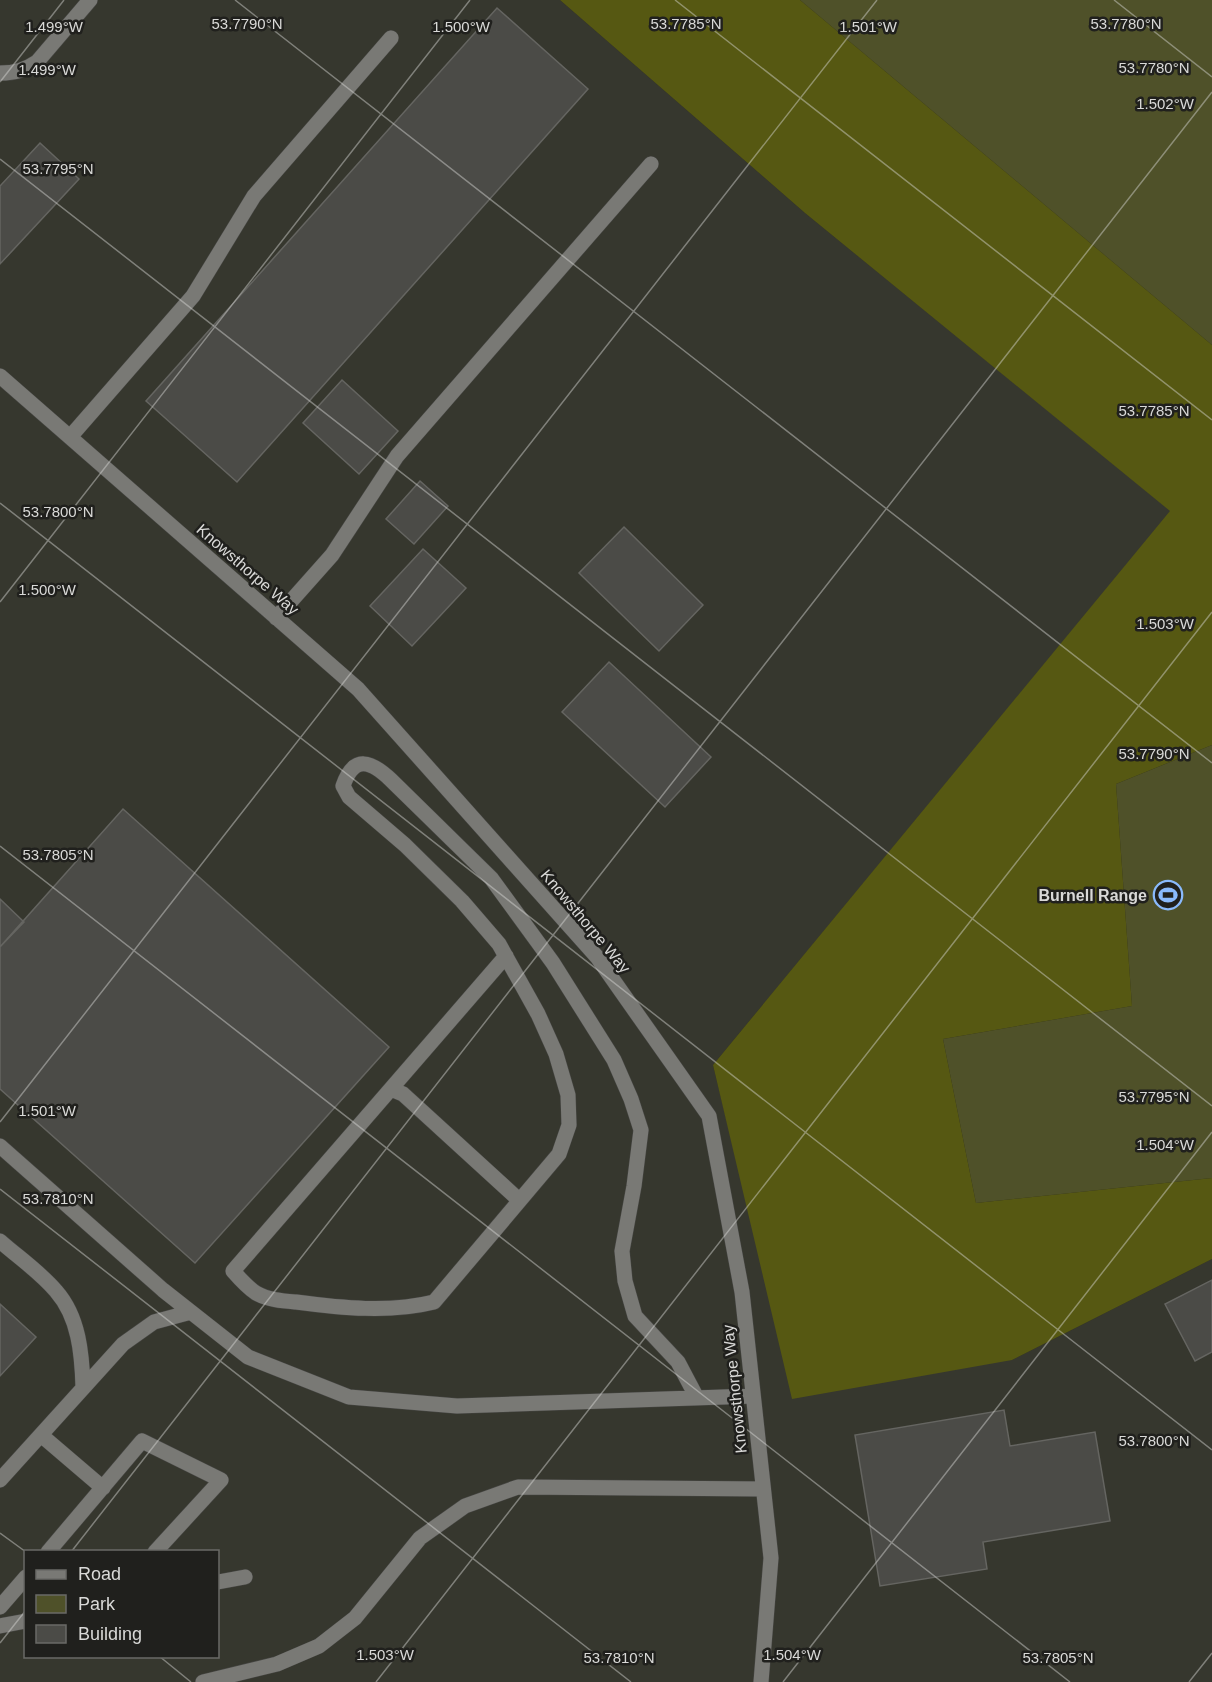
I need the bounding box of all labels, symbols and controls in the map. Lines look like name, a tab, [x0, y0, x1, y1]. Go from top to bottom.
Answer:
text: 53.7790°N	[211, 15, 283, 32]
text: 53.7785°N	[650, 15, 722, 32]
text: 53.7780°N	[1090, 15, 1162, 32]
text: 1.499°W	[25, 18, 84, 35]
text: 1.500°W	[432, 18, 491, 35]
text: 1.501°W	[839, 18, 898, 35]
text: 53.7780°N	[1118, 59, 1190, 76]
text: 1.499°W	[18, 61, 77, 78]
text: 1.502°W	[1136, 95, 1195, 112]
text: 53.7795°N	[22, 160, 94, 177]
text: 53.7785°N	[1118, 402, 1190, 419]
text: 53.7800°N	[22, 503, 94, 520]
street label: Knowsthorpe Way	[193, 521, 302, 618]
text: 1.500°W	[18, 581, 77, 598]
text: 1.503°W	[1136, 615, 1195, 632]
text: 53.7790°N	[1118, 745, 1190, 762]
text: 53.7805°N	[22, 846, 94, 863]
street label: Knowsthorpe Way	[538, 866, 634, 976]
sports icon: Burnell Range	[1152, 879, 1184, 911]
place label: Burnell Range	[1039, 887, 1147, 904]
text: 53.7795°N	[1118, 1088, 1190, 1105]
text: 1.501°W	[18, 1102, 77, 1119]
text: 1.504°W	[1136, 1136, 1195, 1153]
text: 53.7810°N	[22, 1190, 94, 1207]
street label: Knowsthorpe Way	[719, 1324, 750, 1454]
text: 53.7800°N	[1118, 1432, 1190, 1449]
legend	[24, 1550, 219, 1658]
text: Road	[78, 1564, 121, 1584]
text: Park	[78, 1594, 116, 1614]
text: Building	[78, 1624, 142, 1644]
text: 1.503°W	[356, 1646, 415, 1663]
text: 1.504°W	[763, 1646, 822, 1663]
text: 53.7810°N	[583, 1649, 655, 1666]
text: 53.7805°N	[1022, 1649, 1094, 1666]

